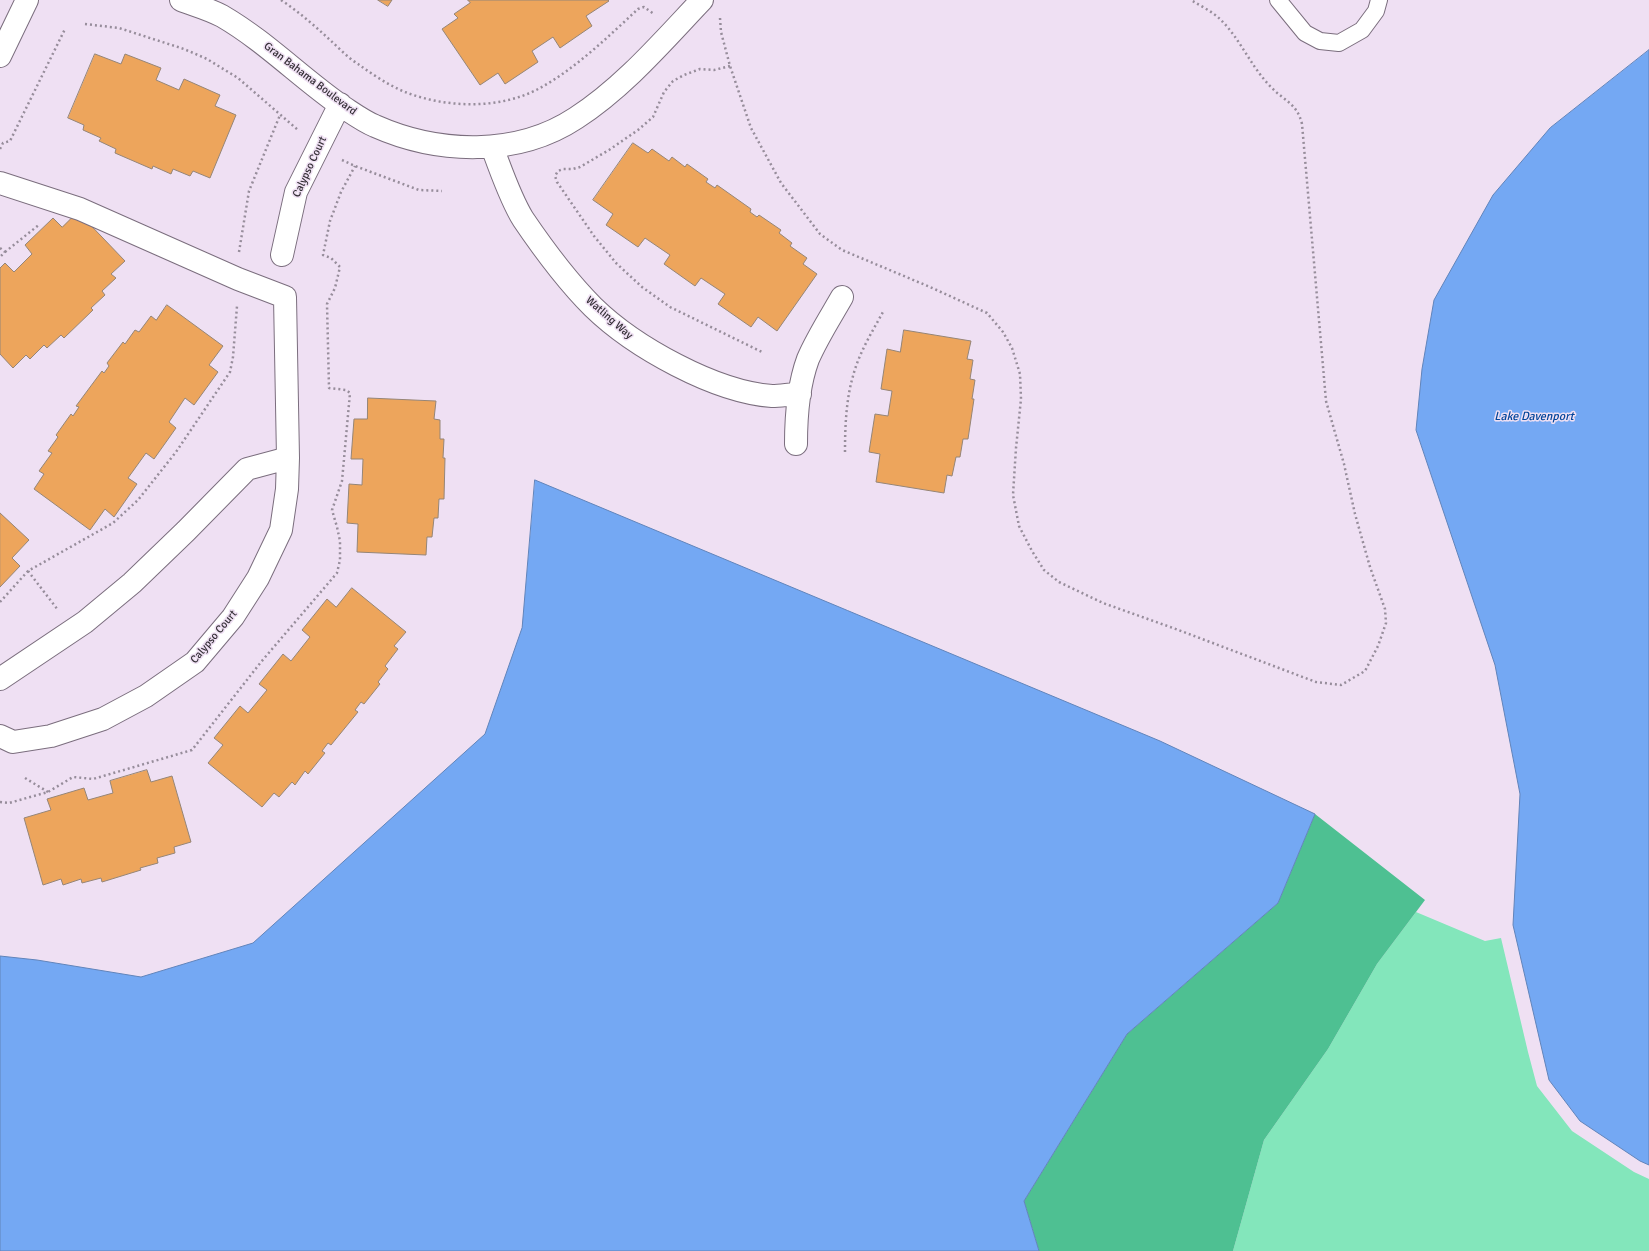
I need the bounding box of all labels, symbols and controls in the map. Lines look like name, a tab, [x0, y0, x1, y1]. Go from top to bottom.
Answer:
street label: Gran Bahama Boulevard	[261, 40, 359, 118]
street label: Calypso Court	[290, 134, 330, 200]
street label: Watling Way	[583, 294, 635, 342]
water label: Lake Davenport	[1494, 410, 1574, 424]
street label: Calypso Court	[188, 608, 240, 666]

